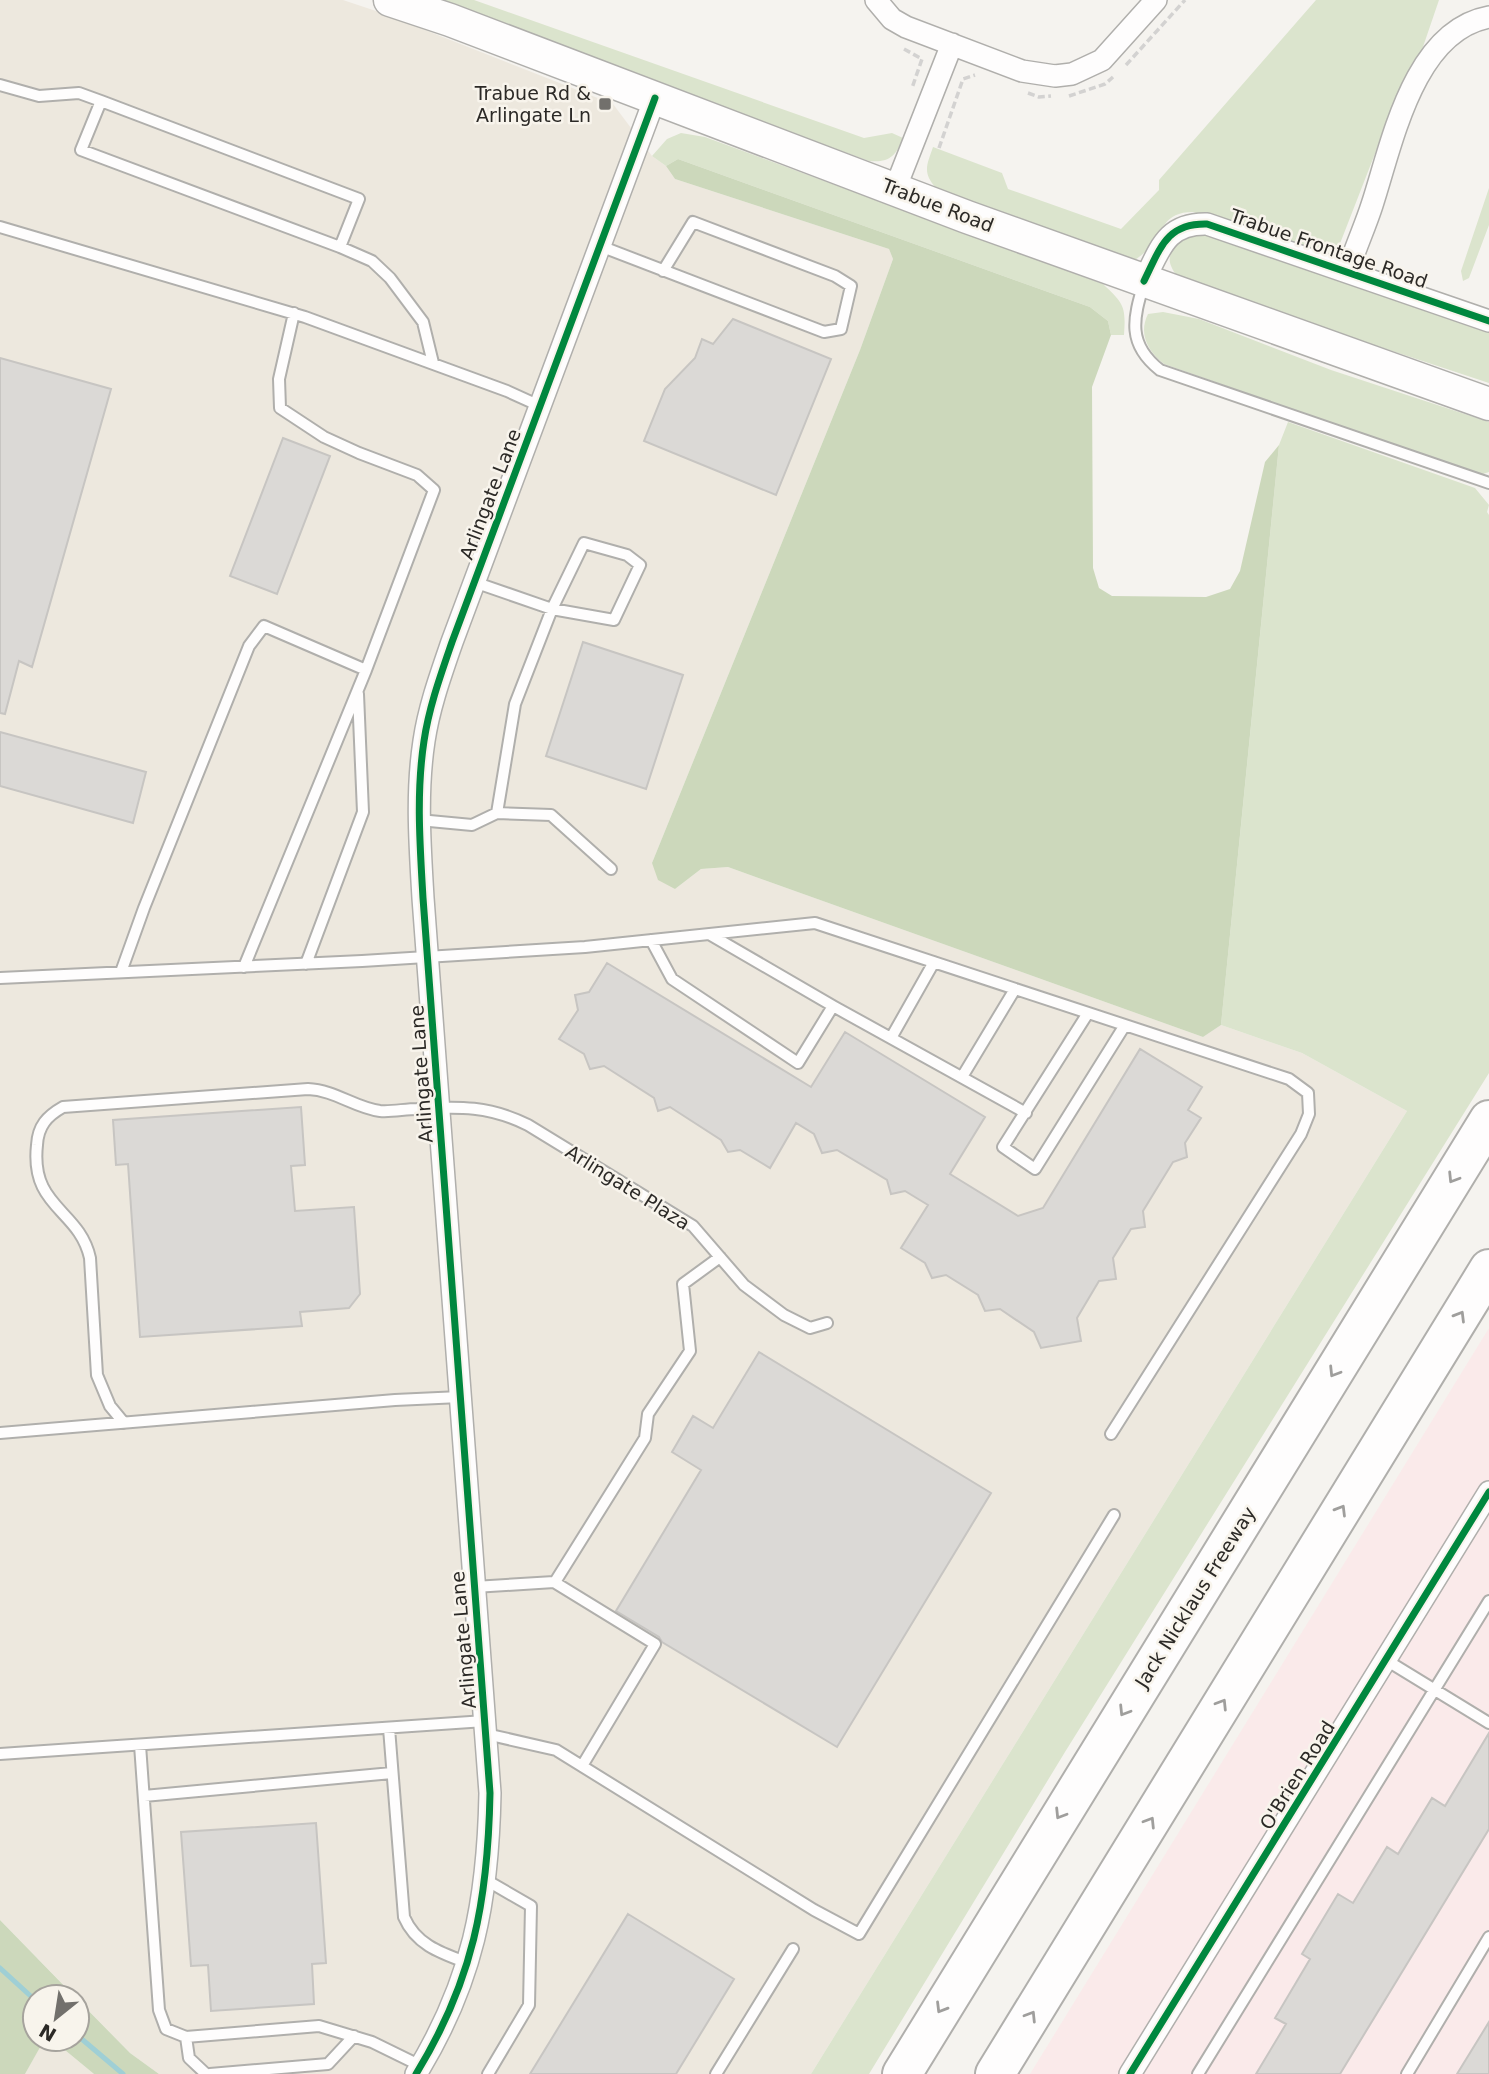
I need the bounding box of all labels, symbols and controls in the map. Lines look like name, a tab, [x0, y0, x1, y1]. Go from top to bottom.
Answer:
place label: Trabue Rd & Arlingate Ln	[474, 82, 591, 126]
marker: Trabue Rd & Arlingate Ln	[597, 96, 613, 112]
street label: Trabue Road	[878, 173, 997, 236]
street label: Trabue Frontage Road	[1226, 204, 1431, 292]
street label: Arlingate Lane	[455, 426, 525, 562]
street label: Arlingate Lane	[405, 1004, 437, 1144]
street label: Arlingate Plaza	[562, 1140, 694, 1234]
one-way arrow	[1449, 1171, 1462, 1184]
one-way arrow	[1452, 1311, 1465, 1324]
one-way arrow	[1329, 1364, 1342, 1377]
street label: Jack Nicklaus Freeway	[1130, 1502, 1260, 1692]
one-way arrow	[1333, 1505, 1346, 1518]
street label: Arlingate Lane	[446, 1570, 480, 1710]
one-way arrow	[1214, 1698, 1227, 1711]
one-way arrow	[1119, 1704, 1132, 1717]
street label: O'Brien Road	[1255, 1717, 1339, 1833]
one-way arrow	[1056, 1807, 1069, 1820]
one-way arrow	[1141, 1817, 1154, 1830]
north arrow	[21, 1983, 91, 2053]
one-way arrow	[937, 2001, 950, 2014]
one-way arrow	[1022, 2010, 1035, 2023]
text: N	[35, 2019, 60, 2046]

